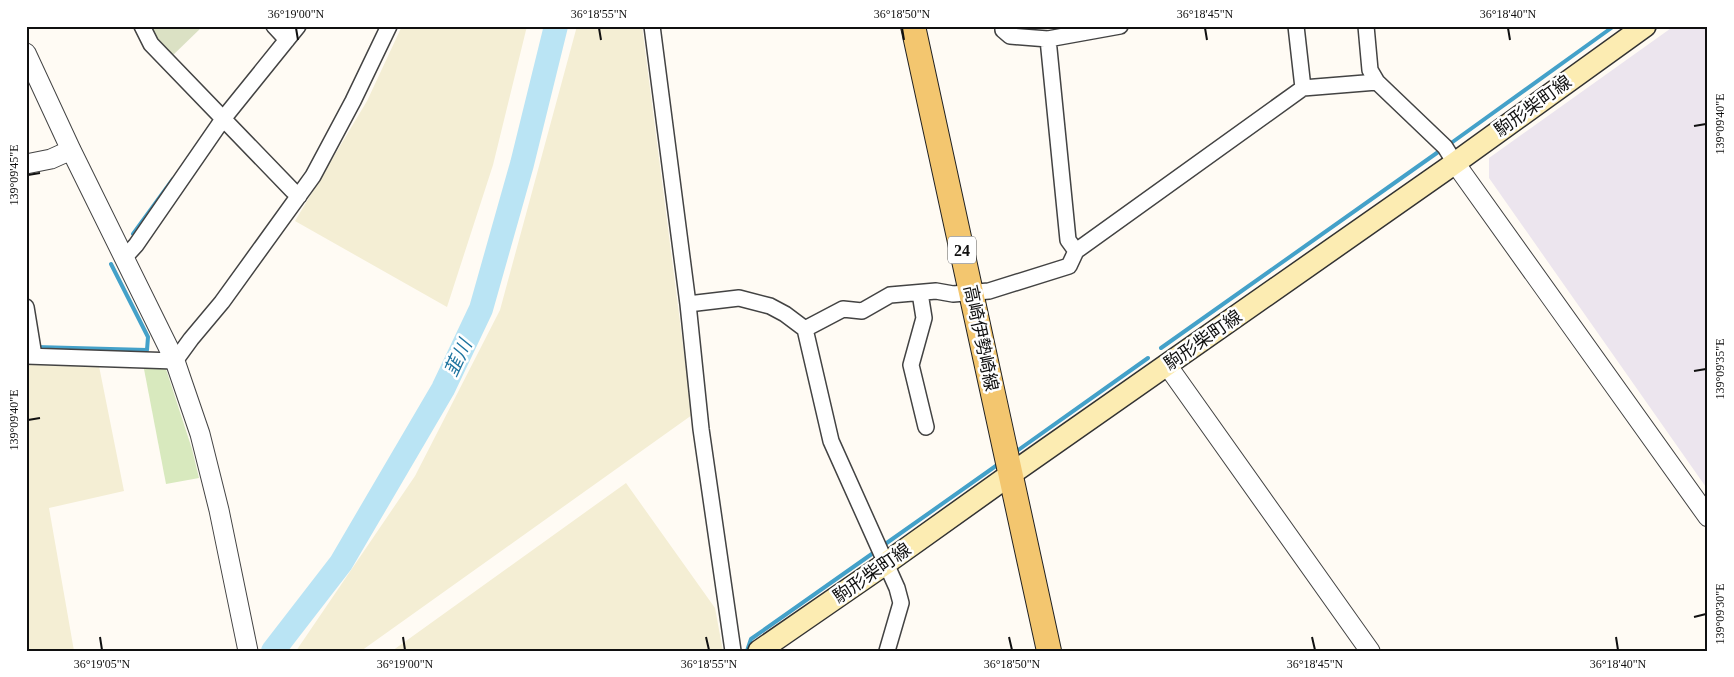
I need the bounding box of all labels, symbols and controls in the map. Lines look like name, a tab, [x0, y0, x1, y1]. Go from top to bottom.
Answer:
text: 36°19'00"N	[268, 7, 325, 21]
text: 36°18'55"N	[571, 7, 628, 21]
text: 36°18'50"N	[874, 7, 931, 21]
text: 36°18'45"N	[1177, 7, 1234, 21]
text: 36°18'40"N	[1480, 7, 1537, 21]
street label: 駒形柴町線	[1491, 71, 1575, 141]
text: 139°09'40"E	[1713, 93, 1727, 155]
text: 139°09'45"E	[7, 144, 21, 206]
road number: 24	[948, 236, 976, 264]
street label: 高崎伊勢崎線	[960, 283, 1002, 393]
street label: 駒形柴町線	[1160, 306, 1246, 374]
water label: 韮川	[440, 335, 476, 380]
text: 139°09'35"E	[1713, 338, 1727, 400]
text: 139°09'40"E	[7, 389, 21, 451]
street label: 駒形柴町線	[829, 539, 915, 607]
text: 139°09'30"E	[1713, 583, 1727, 645]
text: 36°19'05"N	[74, 657, 131, 671]
text: 36°19'00"N	[377, 657, 434, 671]
text: 36°18'55"N	[681, 657, 738, 671]
text: 36°18'50"N	[984, 657, 1041, 671]
text: 36°18'45"N	[1287, 657, 1344, 671]
text: 36°18'40"N	[1590, 657, 1647, 671]

